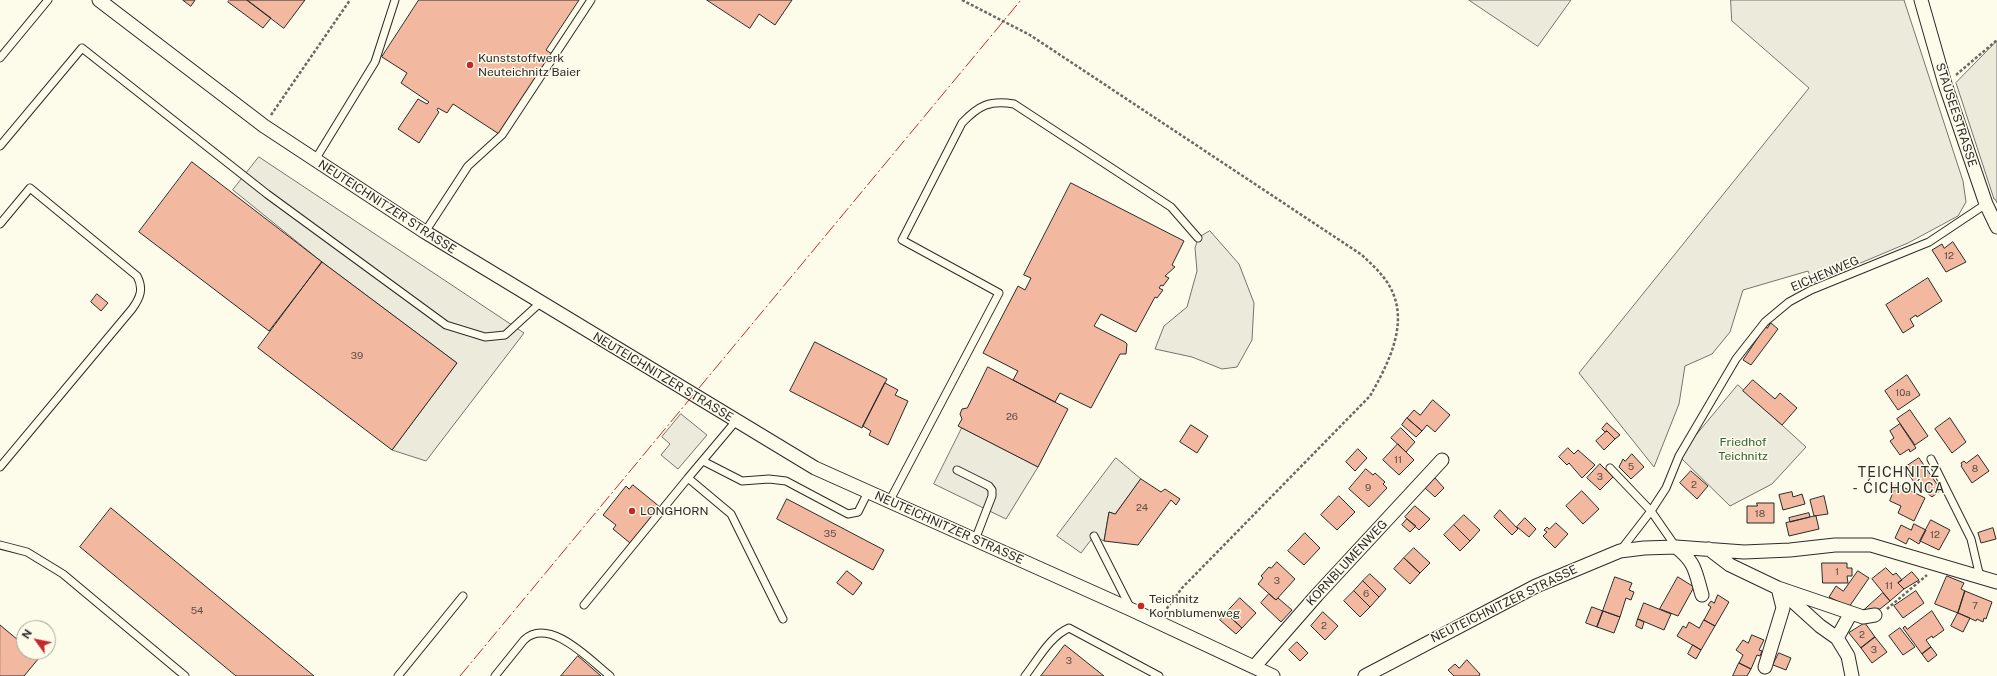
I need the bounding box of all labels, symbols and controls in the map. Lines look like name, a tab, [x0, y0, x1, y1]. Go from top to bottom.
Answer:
place label: Kunststoffwerk Neuteichnitz Baier	[478, 51, 581, 79]
marker: Kunststoffwerk Neuteichnitz Baier	[465, 60, 475, 70]
street label: STAUSEESTRASSE	[1932, 61, 1980, 169]
street label: NEUTEICHNITZER STRASSE	[315, 157, 459, 257]
house number: 12	[1944, 250, 1954, 262]
street label: EICHENWEG	[1789, 253, 1861, 295]
street label: NEUTEICHNITZER STRASSE	[590, 329, 736, 425]
house number: 39	[351, 350, 363, 362]
house number: 10a	[1895, 387, 1911, 399]
house number: 26	[1006, 411, 1018, 423]
park label: Friedhof Teichnitz	[1718, 435, 1768, 463]
house number: 11	[1394, 454, 1402, 466]
house number: 5	[1628, 461, 1634, 473]
house number: 8	[1972, 463, 1978, 475]
district label: TEICHNITZ - ĆICHOŃCA	[1853, 465, 1945, 498]
house number: 3	[1597, 471, 1603, 483]
house number: 2	[1691, 479, 1697, 491]
house number: 9	[1365, 482, 1371, 494]
street label: NEUTEICHNITZER STRASSE	[872, 489, 1026, 567]
house number: 24	[1136, 502, 1148, 514]
place label: LONGHORN	[640, 504, 709, 518]
marker: LONGHORN	[627, 506, 637, 516]
house number: 18	[1755, 508, 1765, 520]
street label: KORNBLUMENWEG	[1303, 517, 1391, 609]
house number: 35	[824, 528, 836, 540]
house number: 12	[1930, 529, 1940, 541]
street label: NEUTEICHNITZER STRASSE	[1428, 562, 1580, 646]
house number: 1	[1835, 566, 1839, 578]
house number: 3	[1274, 575, 1280, 587]
house number: 11	[1885, 580, 1893, 592]
house number: 6	[1363, 588, 1369, 600]
place label: Teichnitz Kornblumenweg	[1149, 592, 1240, 620]
house number: 7	[1972, 600, 1978, 612]
marker: Teichnitz Kornblumenweg	[1136, 601, 1146, 611]
house number: 54	[191, 605, 203, 617]
north arrow	[16, 620, 56, 660]
house number: 2	[1321, 620, 1327, 632]
text: N	[19, 627, 34, 641]
house number: 2	[1859, 629, 1865, 641]
house number: 3	[1871, 644, 1877, 656]
house number: 3	[1066, 655, 1072, 667]

